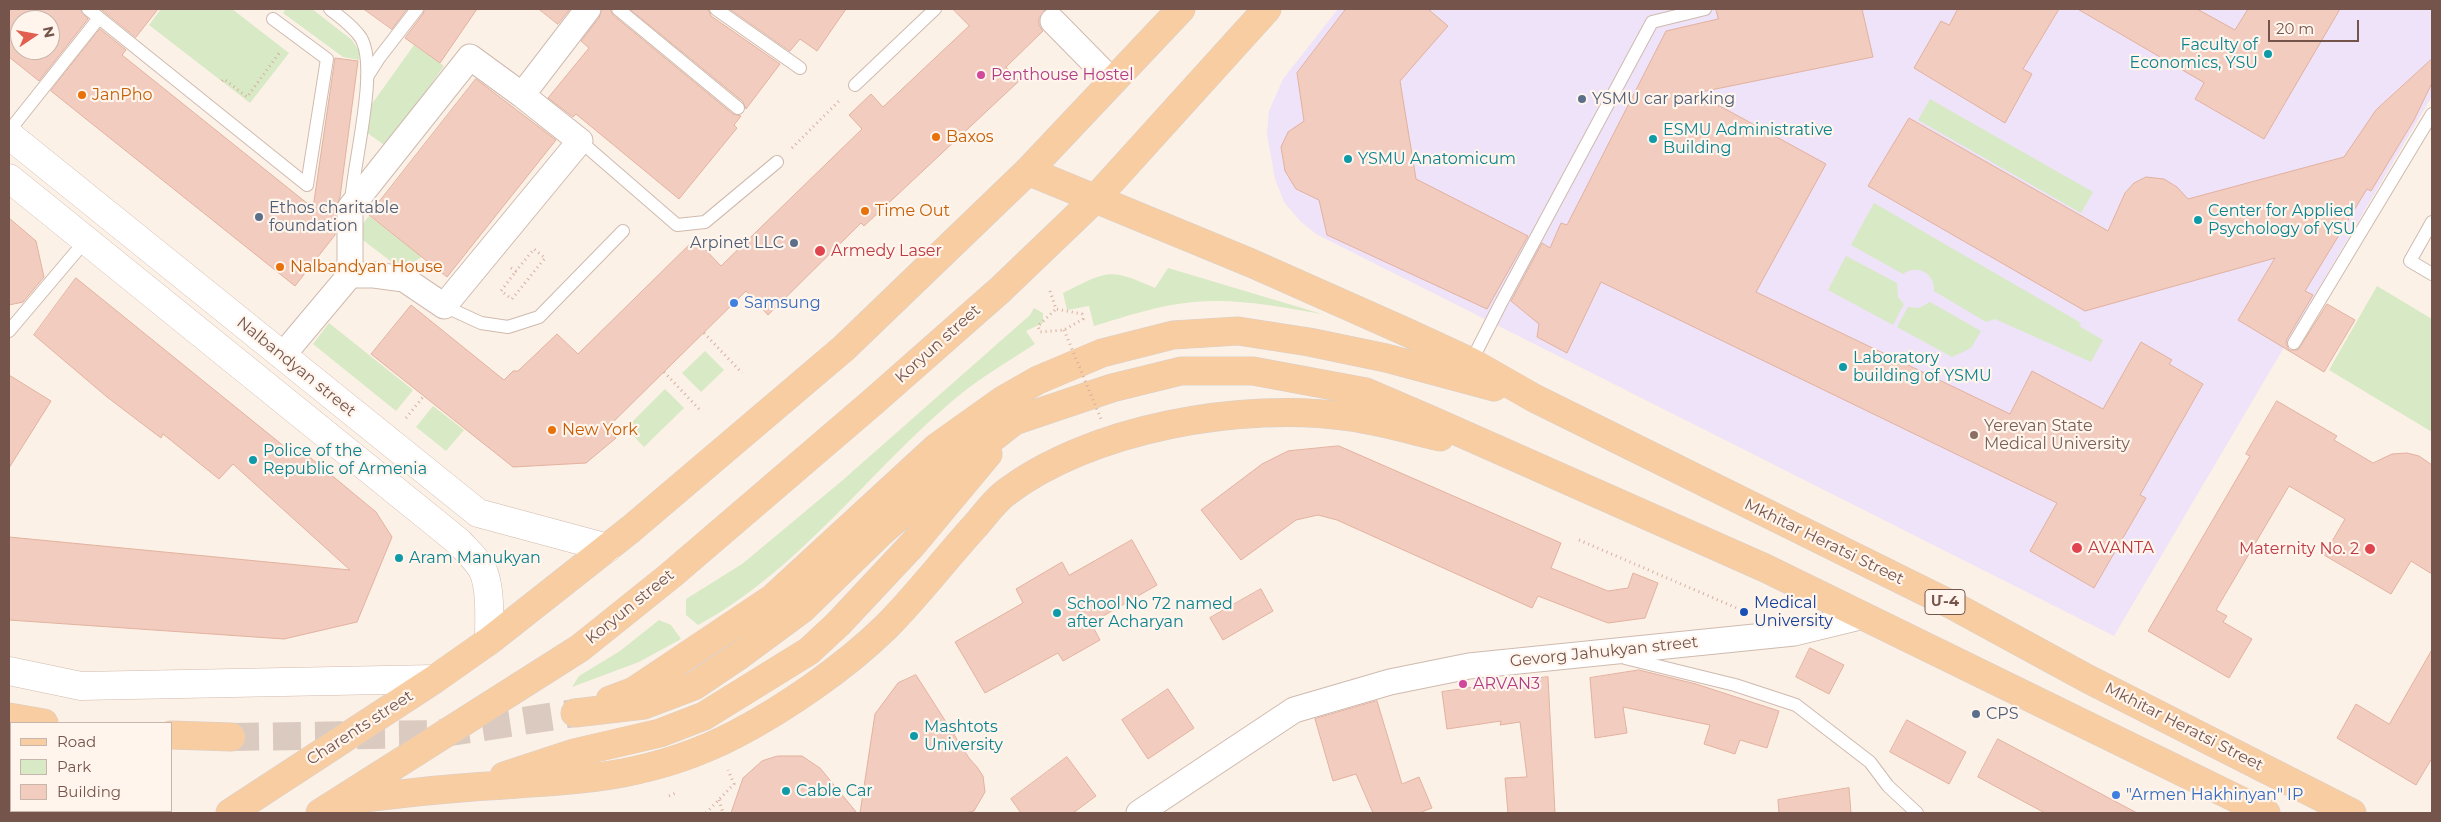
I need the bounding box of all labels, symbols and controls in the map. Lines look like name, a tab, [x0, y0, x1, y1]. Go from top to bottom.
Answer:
north arrow	[10, 10, 60, 60]
scale bar	[2271, 10, 2362, 42]
text: 20 m	[2276, 19, 2314, 38]
text: N	[39, 25, 59, 39]
place label: Faculty of Economics, YSU	[2130, 35, 2258, 73]
marker: Faculty of Economics, YSU	[2262, 48, 2274, 60]
place label: Penthouse Hostel	[991, 65, 1134, 85]
marker: Penthouse Hostel	[975, 69, 987, 81]
place label: JanPho	[92, 85, 153, 105]
marker: JanPho	[76, 89, 88, 101]
place label: YSMU car parking	[1592, 89, 1735, 109]
marker: YSMU car parking	[1576, 93, 1588, 105]
place label: ESMU Administrative Building	[1663, 120, 1833, 158]
place label: Baxos	[946, 127, 994, 147]
marker: Baxos	[930, 131, 942, 143]
marker: ESMU Administrative Building	[1647, 133, 1659, 145]
place label: YSMU Anatomicum	[1358, 149, 1516, 169]
marker: YSMU Anatomicum	[1342, 153, 1354, 165]
place label: Ethos charitable foundation	[269, 198, 399, 236]
place label: Time Out	[875, 201, 950, 221]
place label: Center for Applied Psychology of YSU	[2208, 201, 2356, 239]
marker: Time Out	[859, 205, 871, 217]
marker: Ethos charitable foundation	[253, 211, 265, 223]
marker: Center for Applied Psychology of YSU	[2192, 214, 2204, 226]
place label: Arpinet LLC	[690, 233, 784, 253]
marker: Arpinet LLC	[788, 237, 800, 249]
place label: Armedy Laser	[831, 241, 942, 261]
marker: Armedy Laser	[813, 244, 827, 258]
place label: Nalbandyan House	[290, 257, 443, 277]
marker: Nalbandyan House	[274, 261, 286, 273]
place label: Samsung	[744, 293, 821, 313]
marker: Samsung	[728, 297, 740, 309]
street label: Koryun street	[891, 301, 985, 387]
street label: Nalbandyan street	[233, 313, 359, 421]
place label: Laboratory building of YSMU	[1853, 348, 1992, 386]
marker: Laboratory building of YSMU	[1837, 361, 1849, 373]
place label: Yerevan State Medical University	[1984, 416, 2130, 454]
place label: New York	[562, 420, 638, 440]
marker: New York	[546, 424, 558, 436]
marker: Yerevan State Medical University	[1968, 429, 1980, 441]
place label: Police of the Republic of Armenia	[263, 441, 427, 479]
marker: Police of the Republic of Armenia	[247, 454, 259, 466]
street label: Mkhitar Heratsi Street	[1741, 495, 1907, 589]
place label: AVANTA	[2088, 538, 2154, 558]
place label: Maternity No. 2	[2239, 539, 2359, 559]
marker: AVANTA	[2070, 541, 2084, 555]
marker: Maternity No. 2	[2363, 542, 2377, 556]
place label: Aram Manukyan	[409, 548, 541, 568]
marker: Aram Manukyan	[393, 552, 405, 564]
street label: Koryun street	[582, 566, 678, 648]
road number: Մ-4	[1925, 590, 1965, 614]
place label: Medical University	[1754, 593, 1833, 631]
place label: School No 72 named after Acharyan	[1067, 594, 1233, 632]
marker: Medical University	[1738, 606, 1750, 618]
marker: School No 72 named after Acharyan	[1051, 607, 1063, 619]
street label: Gevorg Jahukyan street	[1509, 633, 1699, 671]
place label: ARVAN3	[1473, 674, 1540, 694]
marker: ARVAN3	[1457, 678, 1469, 690]
street label: Mkhitar Heratsi Street	[2102, 679, 2266, 775]
street label: Charents street	[303, 686, 417, 770]
place label: CPS	[1986, 704, 2019, 724]
marker: CPS	[1970, 708, 1982, 720]
place label: Mashtots University	[924, 717, 1003, 755]
legend	[10, 722, 172, 812]
marker: Mashtots University	[908, 730, 920, 742]
text: Road	[57, 732, 96, 751]
text: Park	[57, 757, 91, 776]
place label: Cable Car	[796, 781, 873, 801]
text: Building	[57, 782, 121, 801]
marker: Cable Car	[780, 785, 792, 797]
place label: "Armen Hakhinyan" IP	[2126, 785, 2303, 805]
marker: "Armen Hakhinyan" IP	[2110, 789, 2122, 801]

